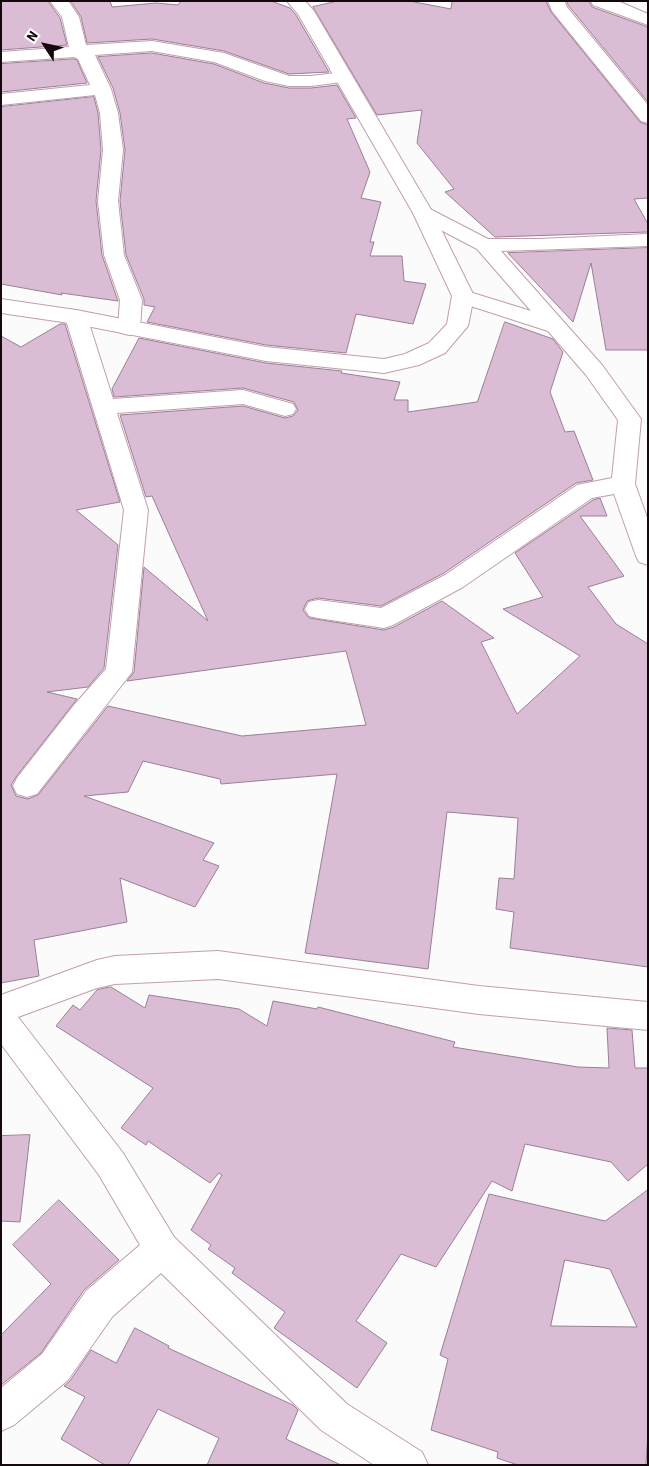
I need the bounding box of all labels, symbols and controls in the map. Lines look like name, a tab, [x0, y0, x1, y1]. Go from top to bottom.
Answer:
north arrow	[20, 20, 70, 70]
text: N	[22, 27, 44, 46]

